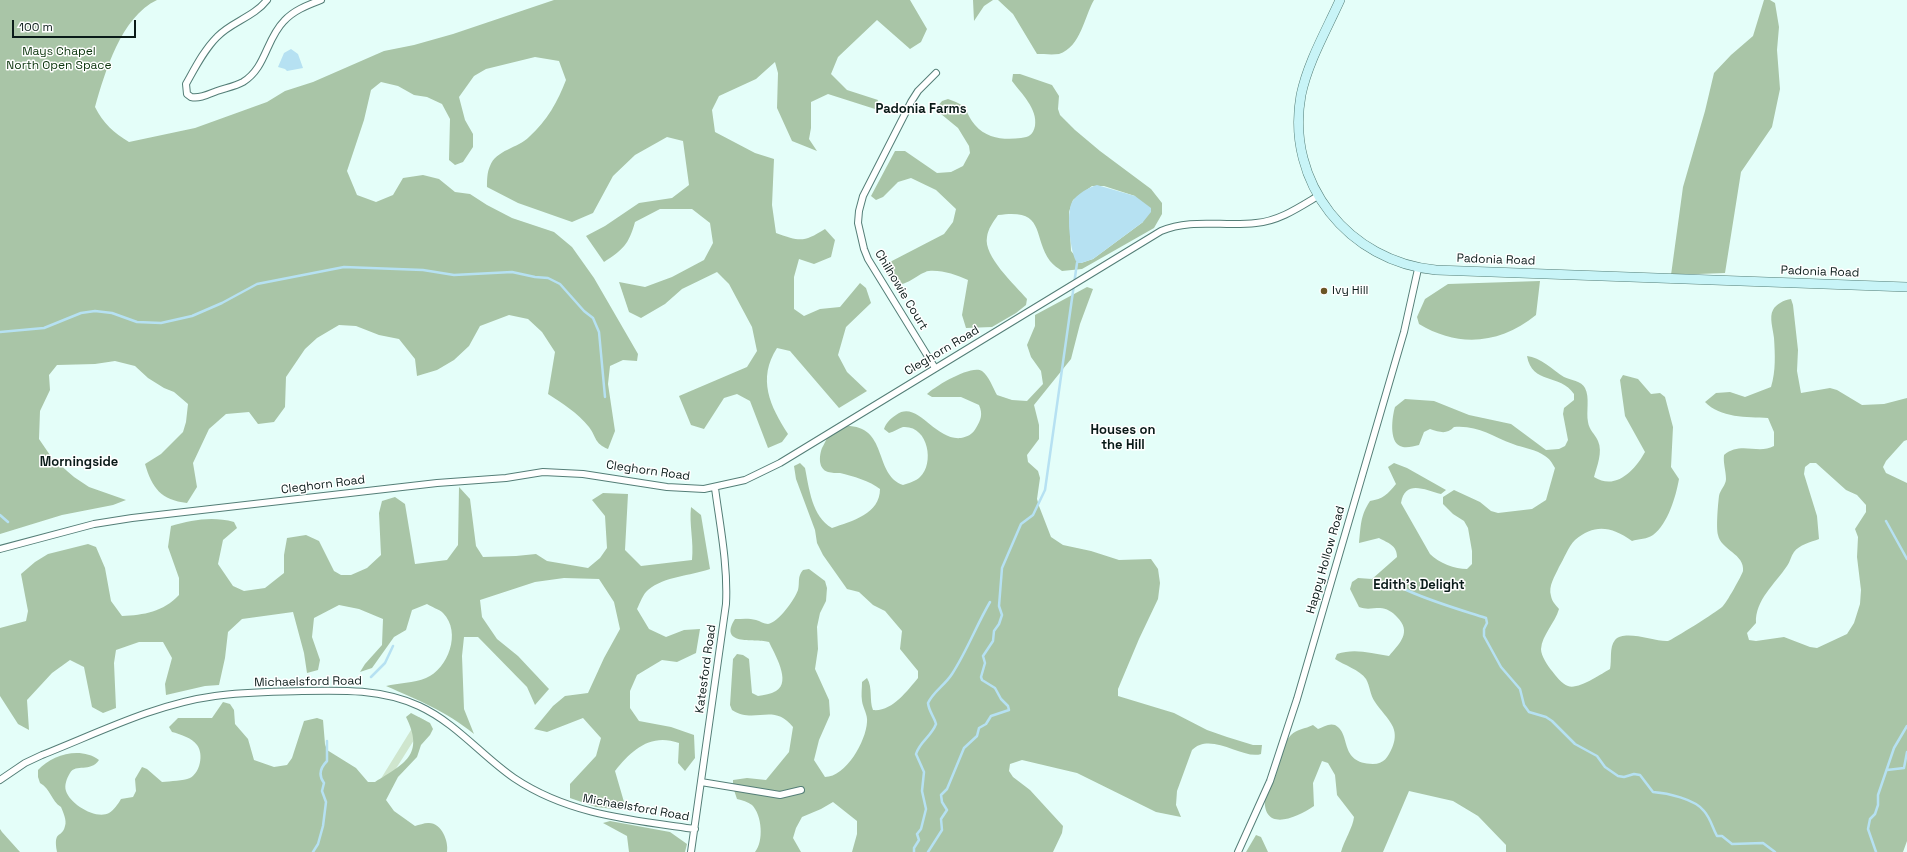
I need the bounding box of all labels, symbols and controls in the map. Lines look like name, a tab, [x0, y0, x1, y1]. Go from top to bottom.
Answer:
scale bar	[14, 12, 138, 38]
text: 100 m	[19, 19, 53, 35]
park label: Mays Chapel North Open Space	[6, 45, 112, 73]
district label: Padonia Farms	[875, 101, 967, 117]
street label: Chilhowie Court	[871, 247, 931, 333]
street label: Padonia Road	[1456, 251, 1536, 269]
street label: Padonia Road	[1780, 263, 1860, 281]
place label: Ivy Hill	[1332, 284, 1369, 298]
marker: Ivy Hill	[1319, 286, 1329, 296]
street label: Cleghorn Road	[902, 323, 982, 379]
district label: Houses on the Hill	[1091, 422, 1155, 453]
district label: Morningside	[40, 454, 118, 470]
street label: Cleghorn Road	[605, 458, 691, 484]
street label: Cleghorn Road	[280, 473, 366, 497]
street label: Happy Hollow Road	[1304, 505, 1348, 615]
district label: Edith's Delight	[1373, 577, 1465, 593]
street label: Katesford Road	[693, 624, 719, 714]
street label: Michaelsford Road	[254, 674, 362, 690]
street label: Michaelsford Road	[582, 792, 690, 824]

